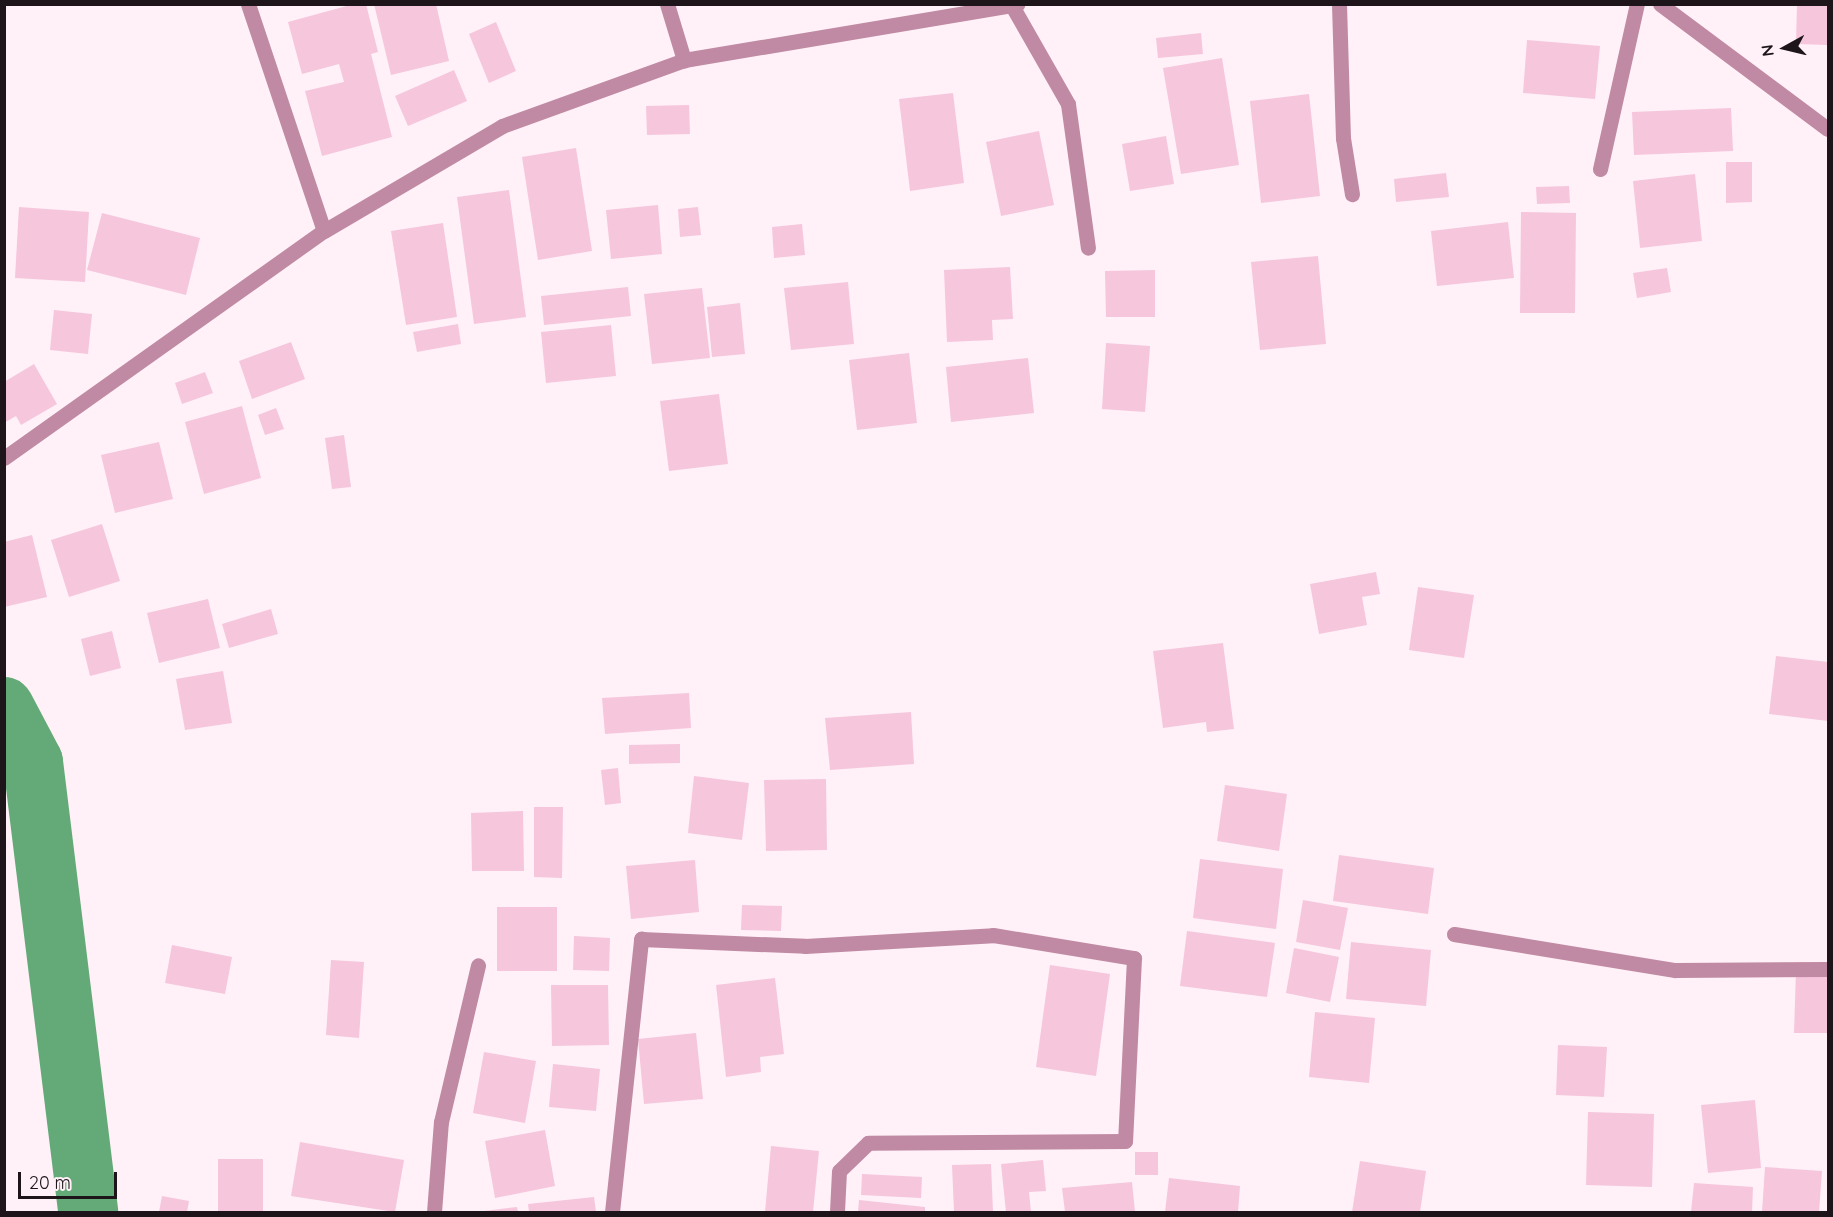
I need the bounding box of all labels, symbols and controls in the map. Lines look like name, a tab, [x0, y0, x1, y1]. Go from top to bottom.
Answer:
north arrow	[1755, 18, 1815, 78]
text: N	[1756, 43, 1778, 58]
scale bar	[21, 1160, 120, 1198]
text: 20 m	[29, 1171, 71, 1194]

